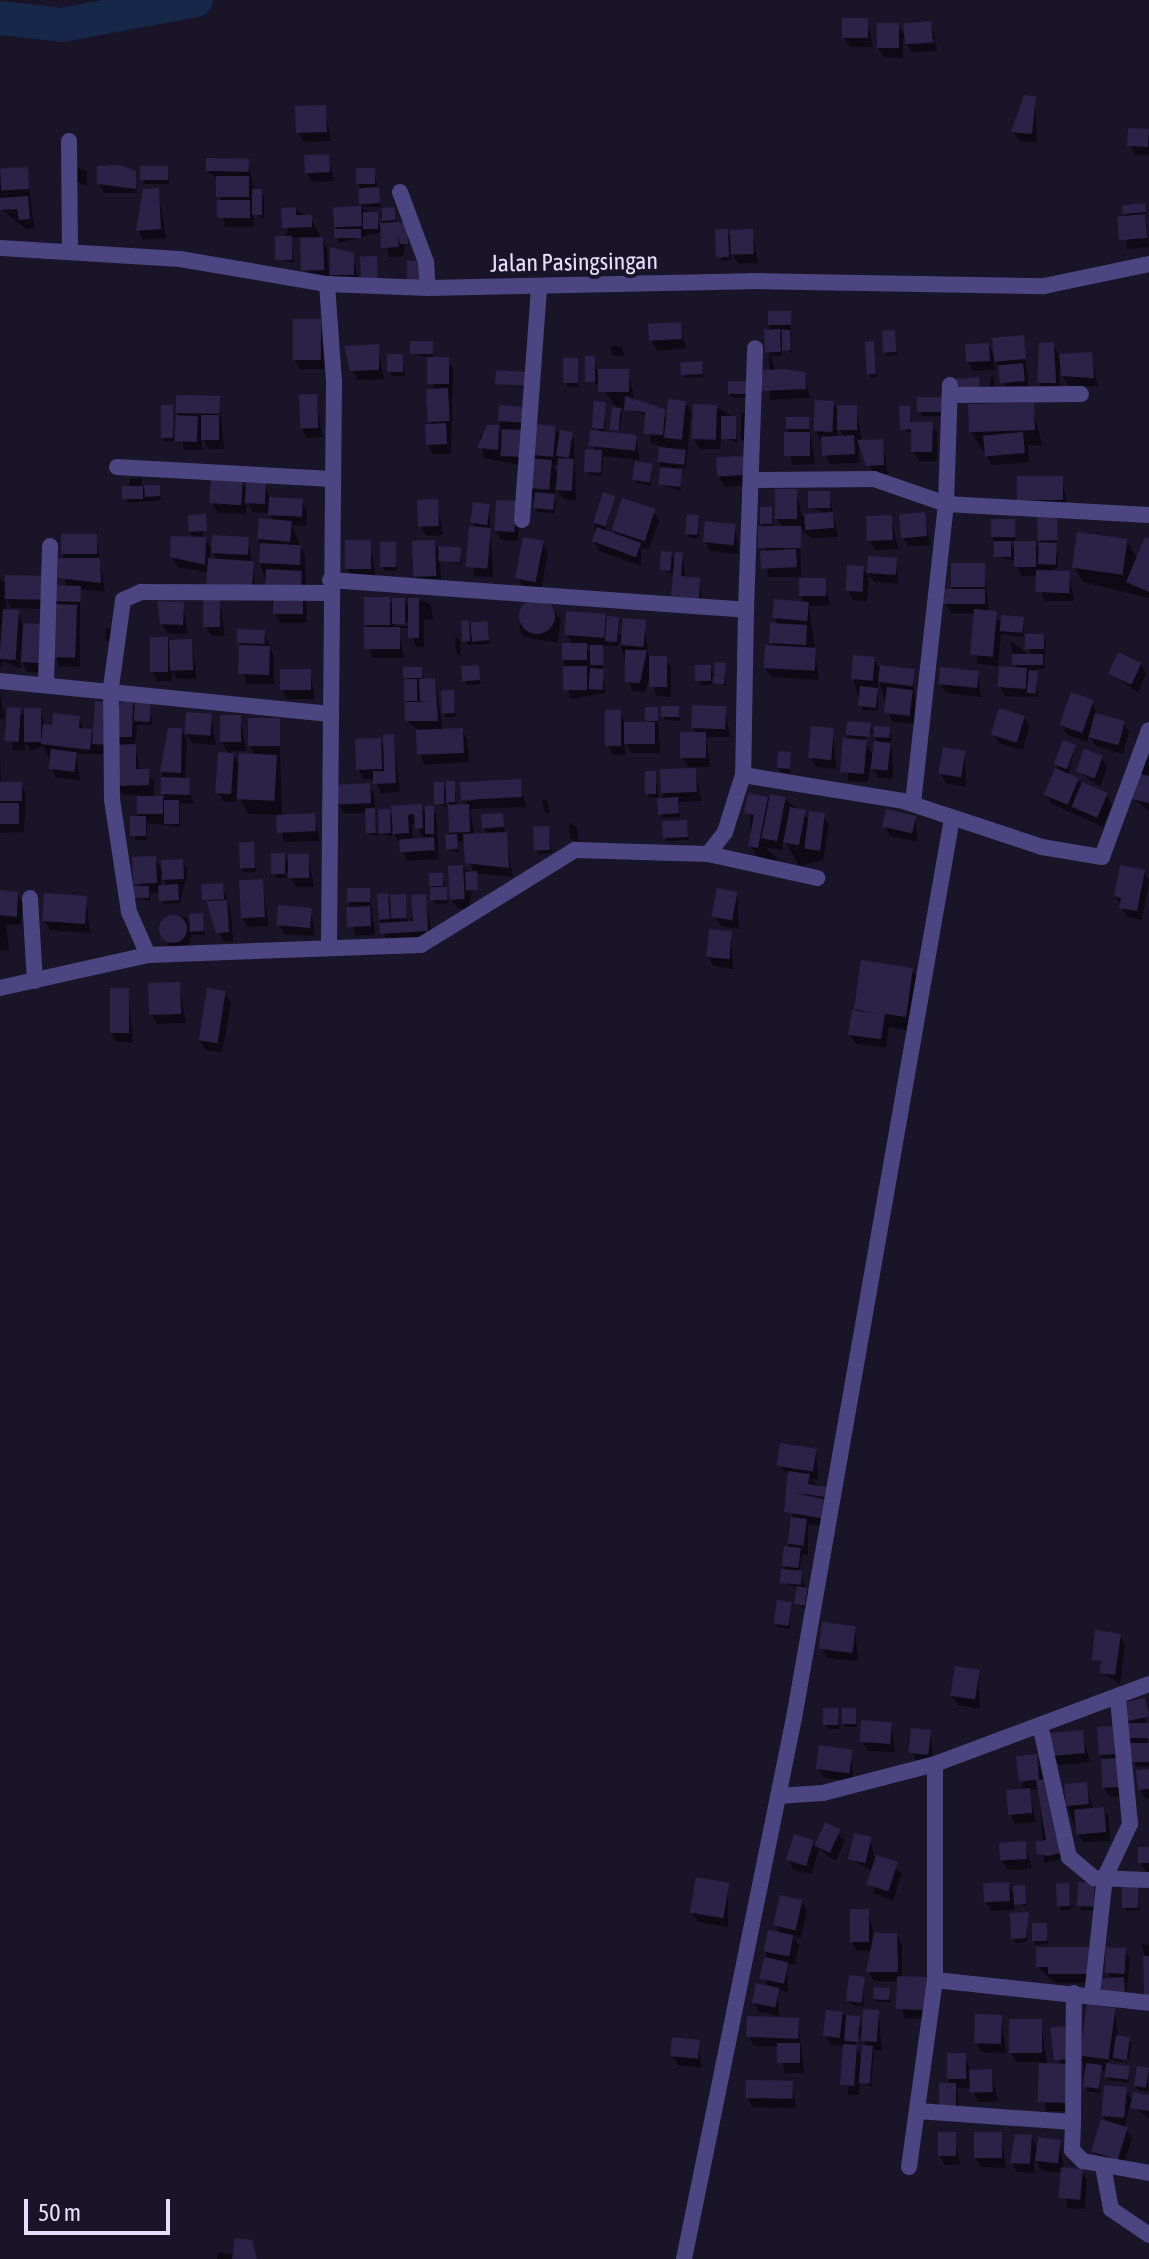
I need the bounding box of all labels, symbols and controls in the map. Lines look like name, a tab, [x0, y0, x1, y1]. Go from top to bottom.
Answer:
street label: Jalan Pasingsingan	[490, 246, 658, 278]
scale bar	[28, 2183, 174, 2233]
text: 50 m	[38, 2199, 81, 2226]

